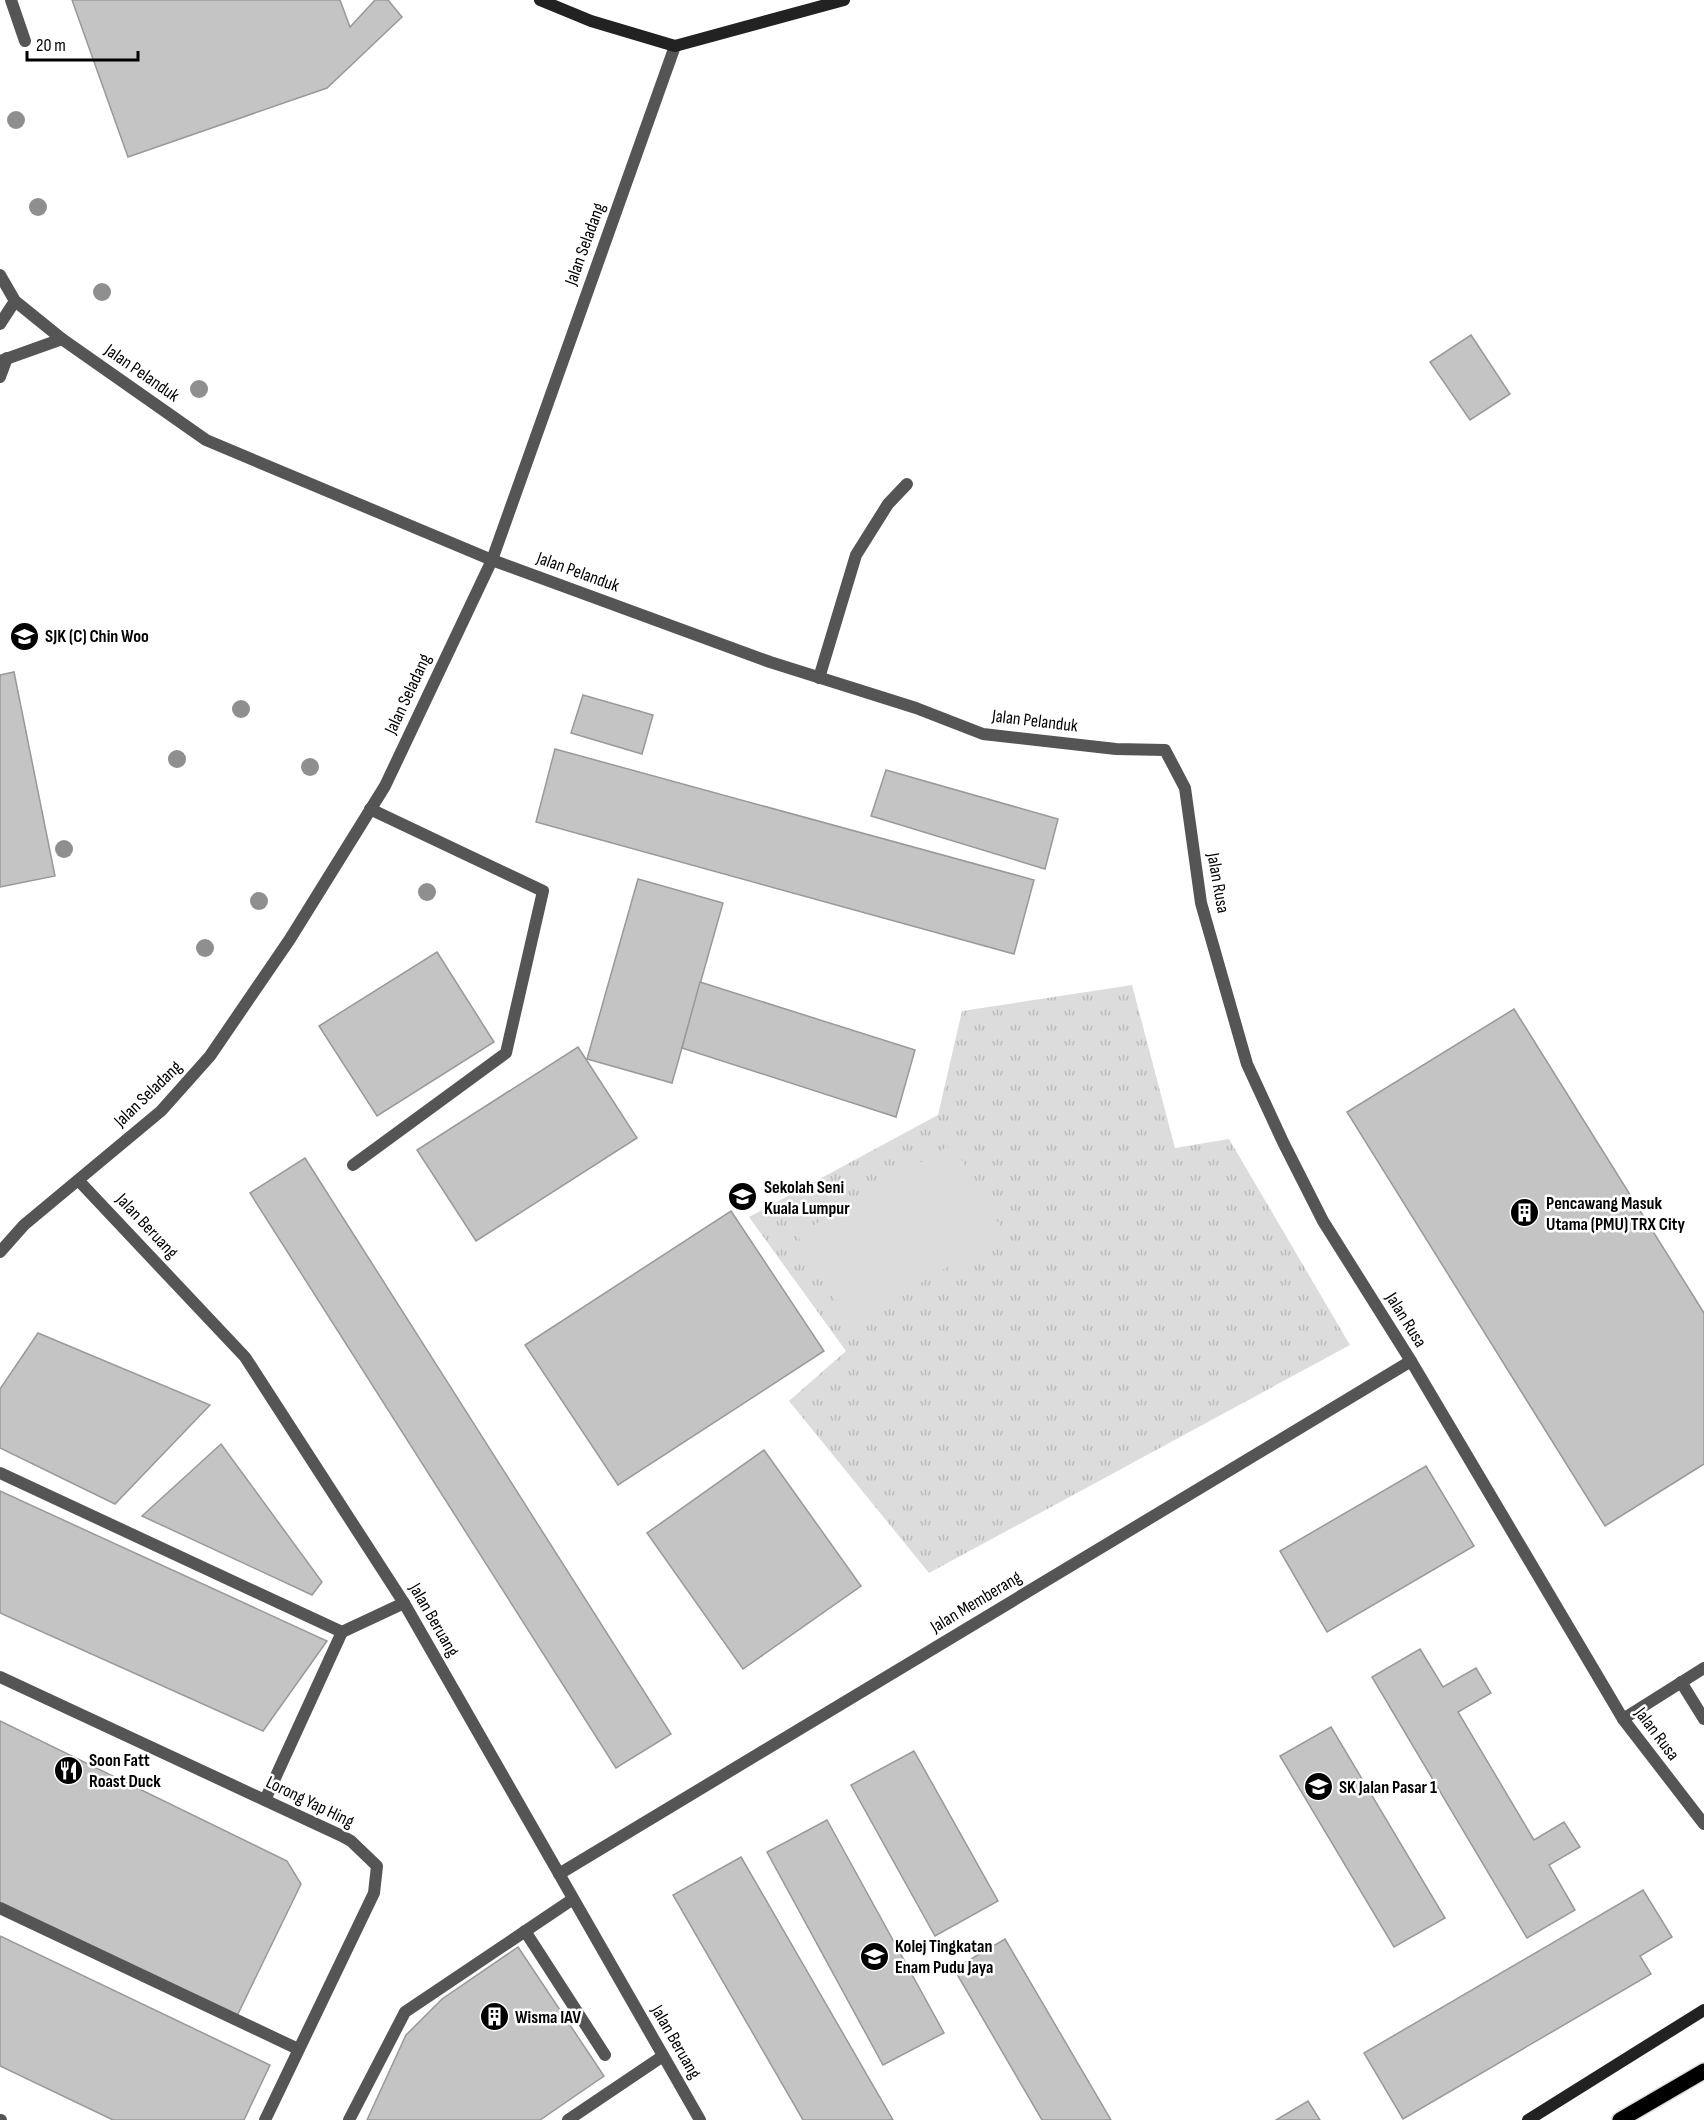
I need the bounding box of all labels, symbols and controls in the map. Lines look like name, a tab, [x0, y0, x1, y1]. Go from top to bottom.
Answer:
scale bar	[27, 24, 138, 62]
text: 20 m	[36, 35, 66, 56]
street label: Jalan Seladang	[560, 200, 610, 289]
street label: Jalan Pelanduk	[100, 339, 183, 406]
street label: Jalan Pelanduk	[533, 547, 622, 597]
school or university icon: SJK (C) Chin Woo	[8, 620, 40, 652]
place label: SJK (C) Chin Woo	[45, 626, 149, 647]
street label: Jalan Seladang	[380, 651, 436, 738]
street label: Jalan Pelanduk	[990, 705, 1079, 737]
street label: Jalan Rusa	[1202, 850, 1234, 915]
street label: Jalan Seladang	[109, 1057, 186, 1132]
place label: Sekolah Seni Kuala Lumpur	[764, 1177, 850, 1219]
school or university icon: Sekolah Seni Kuala Lumpur	[727, 1181, 759, 1213]
street label: Jalan Beruang	[111, 1188, 182, 1263]
place label: Pencawang Masuk Utama (PMU) TRX City	[1546, 1193, 1686, 1235]
building icon: Pencawang Masuk Utama (PMU) TRX City	[1509, 1197, 1541, 1229]
street label: Jalan Rusa	[1381, 1288, 1431, 1351]
street label: Jalan Memberang	[926, 1567, 1025, 1638]
street label: Jalan Beruang	[404, 1579, 463, 1660]
street label: Jalan Rusa	[1630, 1703, 1684, 1765]
place label: Soon Fatt Roast Duck	[89, 1750, 161, 1792]
restaurant icon: Soon Fatt Roast Duck	[52, 1754, 84, 1786]
school or university icon: SK Jalan Pasar 1	[1302, 1771, 1334, 1803]
street label: Lorong Yap Hing	[263, 1772, 357, 1832]
place label: SK Jalan Pasar 1	[1339, 1777, 1437, 1798]
place label: Kolej Tingkatan Enam Pudu Jaya	[895, 1936, 993, 1978]
school or university icon: Kolej Tingkatan Enam Pudu Jaya	[858, 1940, 890, 1972]
building icon: Wisma IAV	[478, 2001, 510, 2033]
street label: Jalan Beruang	[646, 2001, 705, 2082]
place label: Wisma IAV	[515, 2007, 581, 2028]

